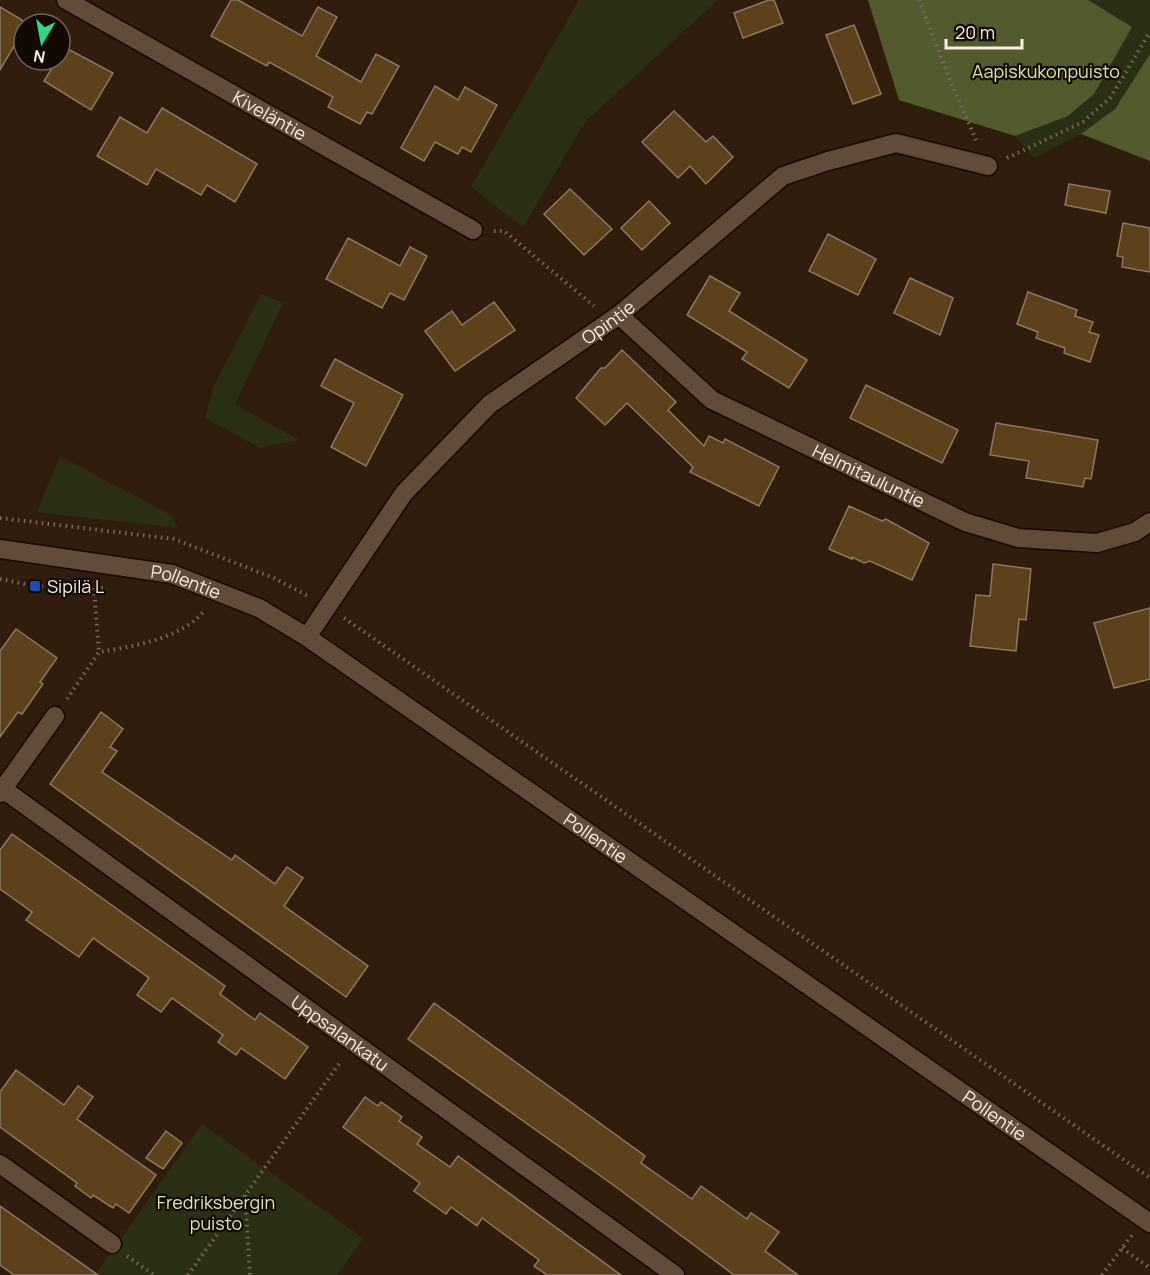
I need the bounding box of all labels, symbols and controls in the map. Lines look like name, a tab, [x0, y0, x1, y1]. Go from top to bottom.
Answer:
north arrow	[12, 12, 72, 72]
scale bar	[946, 12, 1022, 50]
text: 20 m	[955, 20, 995, 44]
text: N	[32, 45, 47, 69]
park label: Aapiskukonpuisto	[972, 59, 1120, 83]
street label: Kiveläntie	[229, 85, 311, 146]
street label: Opintie	[576, 295, 640, 350]
street label: Helmitauluntie	[809, 438, 929, 513]
street label: Pollentie	[149, 559, 224, 604]
place label: Sipilä L	[47, 574, 104, 598]
marker: Sipilä L	[28, 579, 42, 593]
street label: Pollentie	[559, 807, 633, 868]
street label: Uppsalankatu	[286, 989, 394, 1076]
street label: Pollentie	[958, 1085, 1032, 1146]
park label: Fredriksbergin puisto	[157, 1190, 275, 1235]

